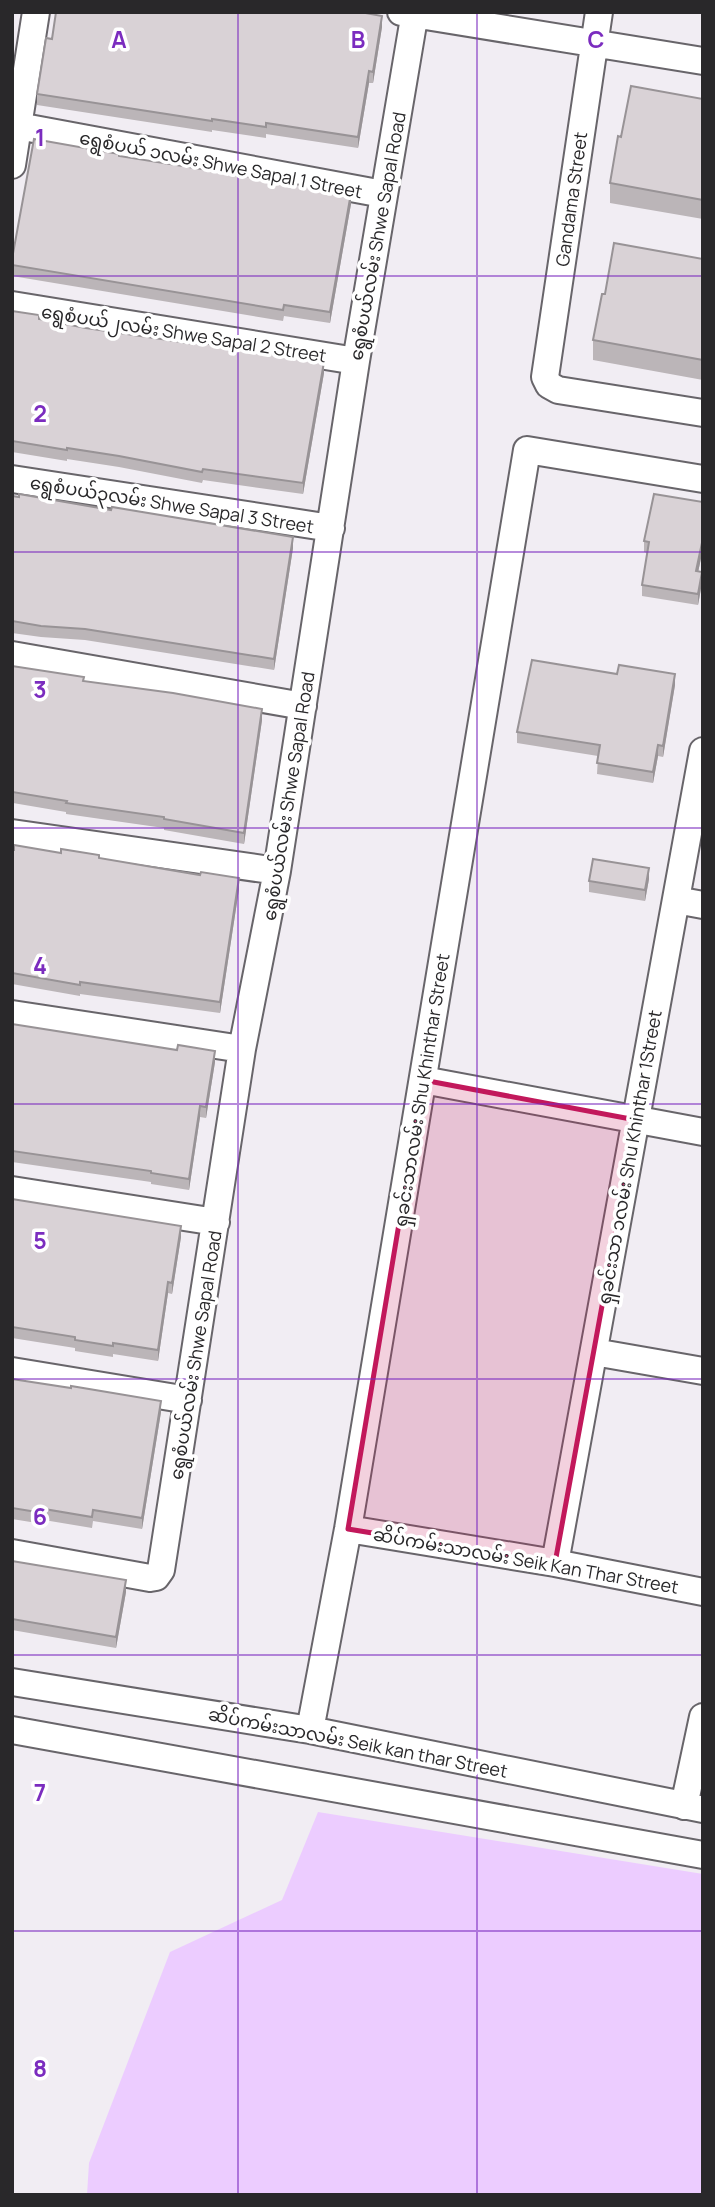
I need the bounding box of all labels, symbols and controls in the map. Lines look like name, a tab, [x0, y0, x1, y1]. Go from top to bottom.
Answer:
text: A	[111, 23, 127, 55]
text: B	[351, 23, 365, 55]
text: C	[588, 23, 605, 55]
street label: ရွေစံပယ်လမ်း Shwe Sapal Road	[343, 110, 415, 363]
text: 1	[35, 121, 45, 153]
street label: ရွေစံပယ် ၁လမ်း Shwe Sapal 1 Street	[77, 125, 364, 207]
street label: Gandama Street	[550, 130, 592, 268]
street label: ရွေစံပယ်၂လမ်း Shwe Sapal 2 Street	[39, 299, 328, 371]
text: 2	[33, 397, 47, 429]
street label: ရွေစံပယ်၃လမ်း Shwe Sapal 3 Street	[28, 470, 316, 542]
street label: ရွေစံပယ်လမ်း Shwe Sapal Road	[256, 670, 324, 923]
text: 3	[33, 673, 47, 705]
text: 4	[33, 949, 47, 981]
street label: ရှခင်းသာလမ်း Shu Khinthar Street	[388, 952, 458, 1229]
street label: ရှခင်းသာ ၁လမ်း Shu Khinthar 1Street	[591, 1008, 671, 1307]
text: 5	[33, 1224, 47, 1256]
street label: ရွေစံပယ်လမ်း Shwe Sapal Road	[163, 1229, 231, 1482]
text: 6	[33, 1500, 47, 1532]
street label: ဆိပ်ကမ်းသာလမ်း Seik Kan Thar Street	[372, 1520, 681, 1599]
street label: ဆိပ်ကမ်းသာလမ်း Seik kan thar Street	[206, 1700, 510, 1783]
text: 7	[34, 1776, 46, 1808]
text: 8	[33, 2052, 47, 2084]

